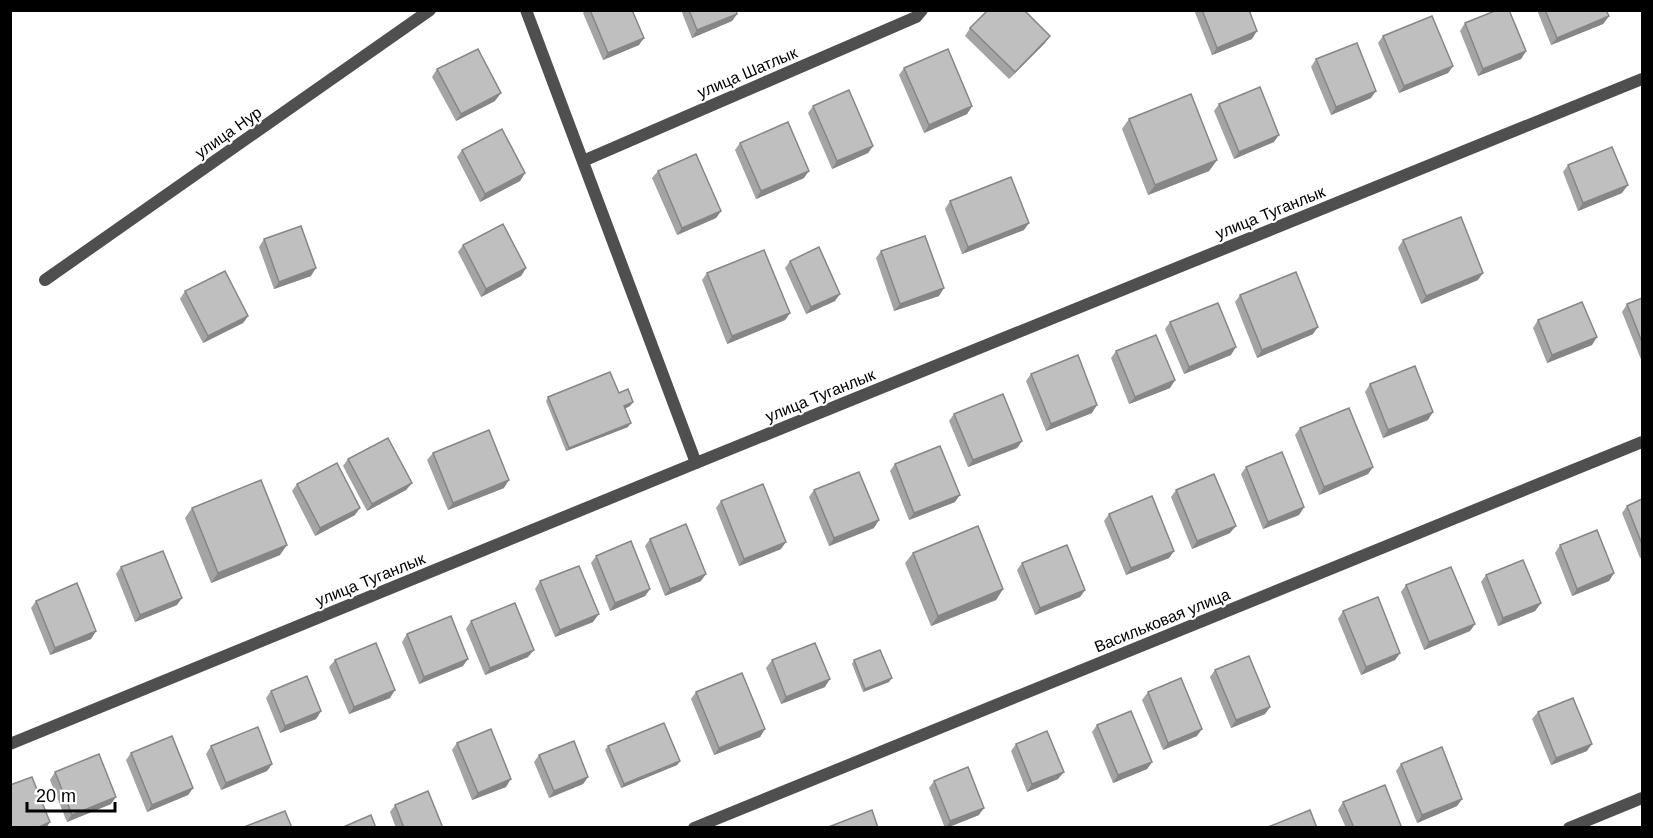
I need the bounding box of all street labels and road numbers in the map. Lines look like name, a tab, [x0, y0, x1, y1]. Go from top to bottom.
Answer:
street label: улица Шатлык	[695, 43, 800, 101]
street label: улица Нур	[192, 103, 265, 161]
street label: улица Туганлык	[1213, 182, 1328, 242]
street label: улица Туганлык	[763, 365, 878, 425]
street label: улица Туганлык	[313, 549, 428, 609]
street label: Васильковая улица	[1092, 585, 1232, 655]

